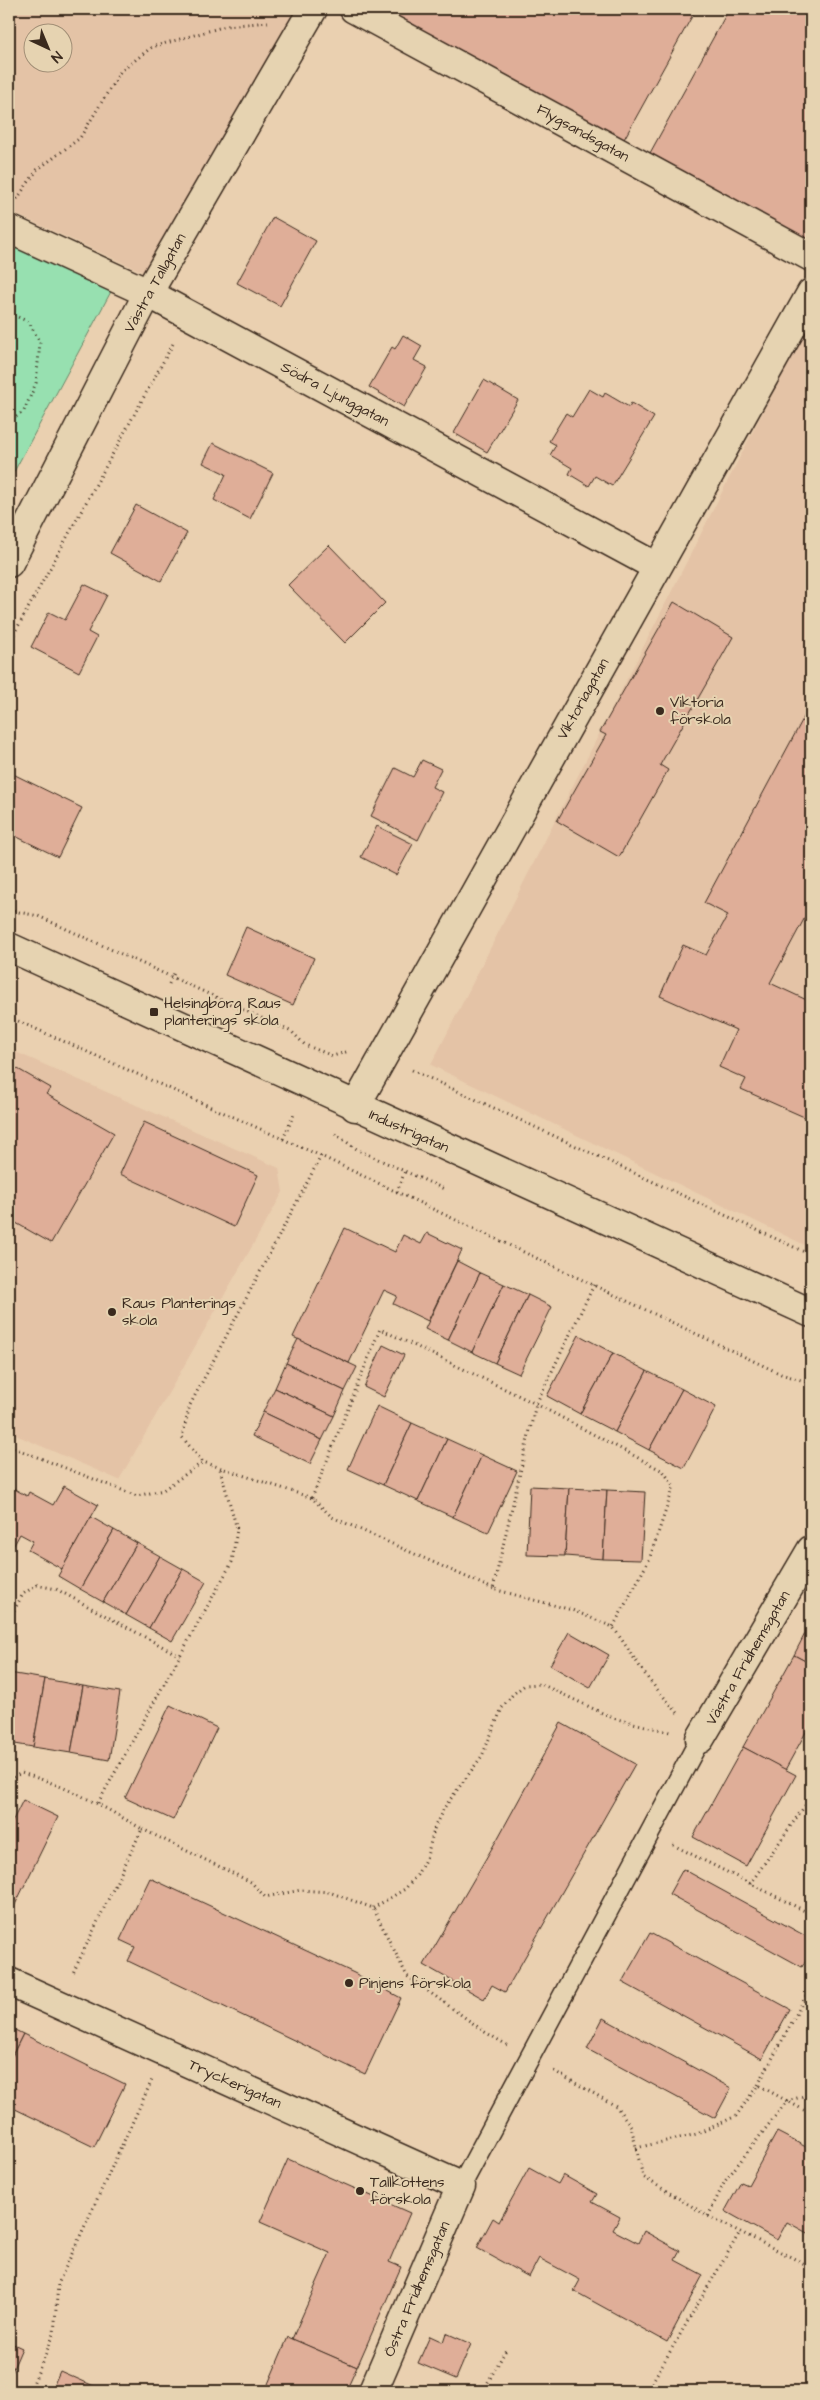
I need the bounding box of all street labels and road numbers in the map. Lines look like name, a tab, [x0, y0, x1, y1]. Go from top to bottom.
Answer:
street label: Flygsandsgatan	[532, 99, 634, 168]
street label: Västra Tallgatan	[119, 229, 192, 337]
street label: Södra Ljunggatan	[277, 357, 393, 433]
street label: Viktoriagatan	[552, 654, 615, 744]
street label: Industrigatan	[365, 1104, 453, 1159]
street label: Västra Fridhemsgatan	[701, 1586, 796, 1730]
street label: Tryckerigatan	[185, 2054, 285, 2115]
street label: Östra Fridhemsgatan	[379, 2217, 456, 2360]

